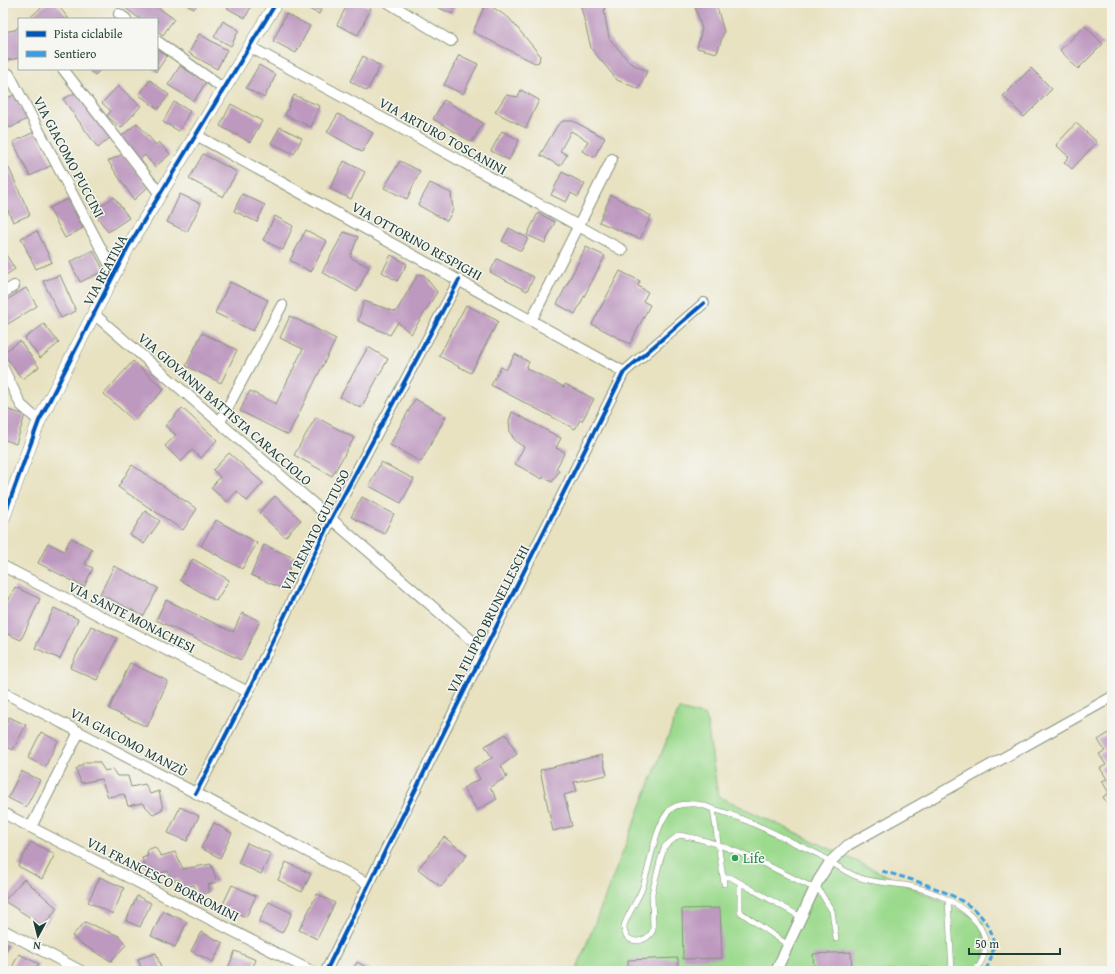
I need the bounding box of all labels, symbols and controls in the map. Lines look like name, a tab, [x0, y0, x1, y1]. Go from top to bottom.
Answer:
legend	[18, 18, 158, 70]
text: Pista ciclabile	[54, 25, 123, 42]
text: Sentiero	[54, 45, 96, 62]
street label: VIA ARTURO TOSCANINI	[375, 92, 511, 180]
street label: VIA GIACOMO PUCCINI	[29, 93, 109, 221]
street label: VIA OTTORINO RESPIGHI	[348, 197, 486, 285]
street label: VIA REATINA	[78, 231, 132, 309]
street label: VIA GIOVANNI BATTISTA CARACCIOLO	[134, 328, 316, 490]
street label: VIA RENATO GUTTUSO	[276, 466, 354, 594]
street label: VIA FILIPPO BRUNELLESCHI	[442, 541, 534, 697]
street label: VIA SANTE MONACHESI	[65, 576, 199, 658]
street label: VIA GIACOMO MANZÙ	[67, 702, 191, 782]
street label: VIA FRANCESCO BORROMINI	[83, 832, 243, 926]
place label: Life	[743, 848, 765, 868]
marker: Life	[730, 853, 740, 863]
north arrow	[18, 916, 58, 956]
scale bar	[969, 930, 1060, 956]
text: 50 m	[975, 935, 999, 952]
text: N	[32, 937, 41, 954]

